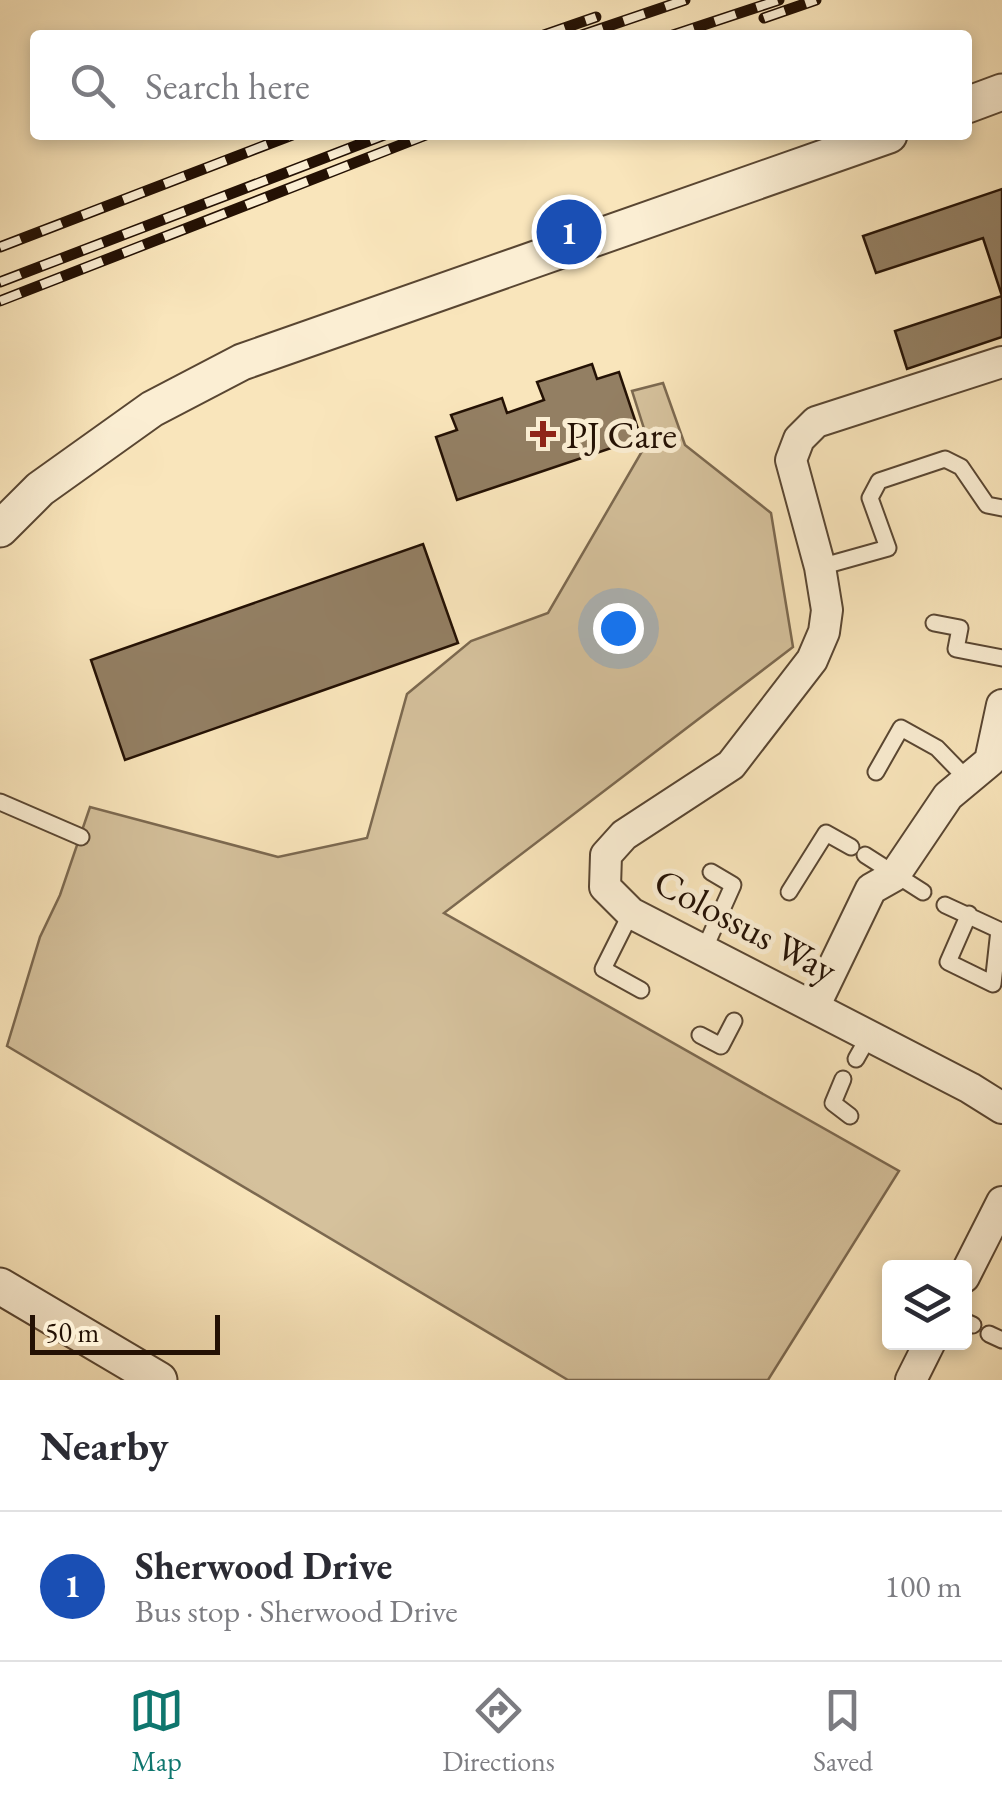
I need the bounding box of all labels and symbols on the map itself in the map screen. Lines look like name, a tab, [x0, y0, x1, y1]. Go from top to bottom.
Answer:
pin: 1	[536, 194, 602, 270]
place label: PJ Care	[566, 410, 677, 459]
marker: PJ Care	[530, 421, 556, 447]
your location	[593, 603, 644, 654]
street label: Colossus Way	[646, 856, 846, 994]
scale bar	[30, 1310, 220, 1354]

